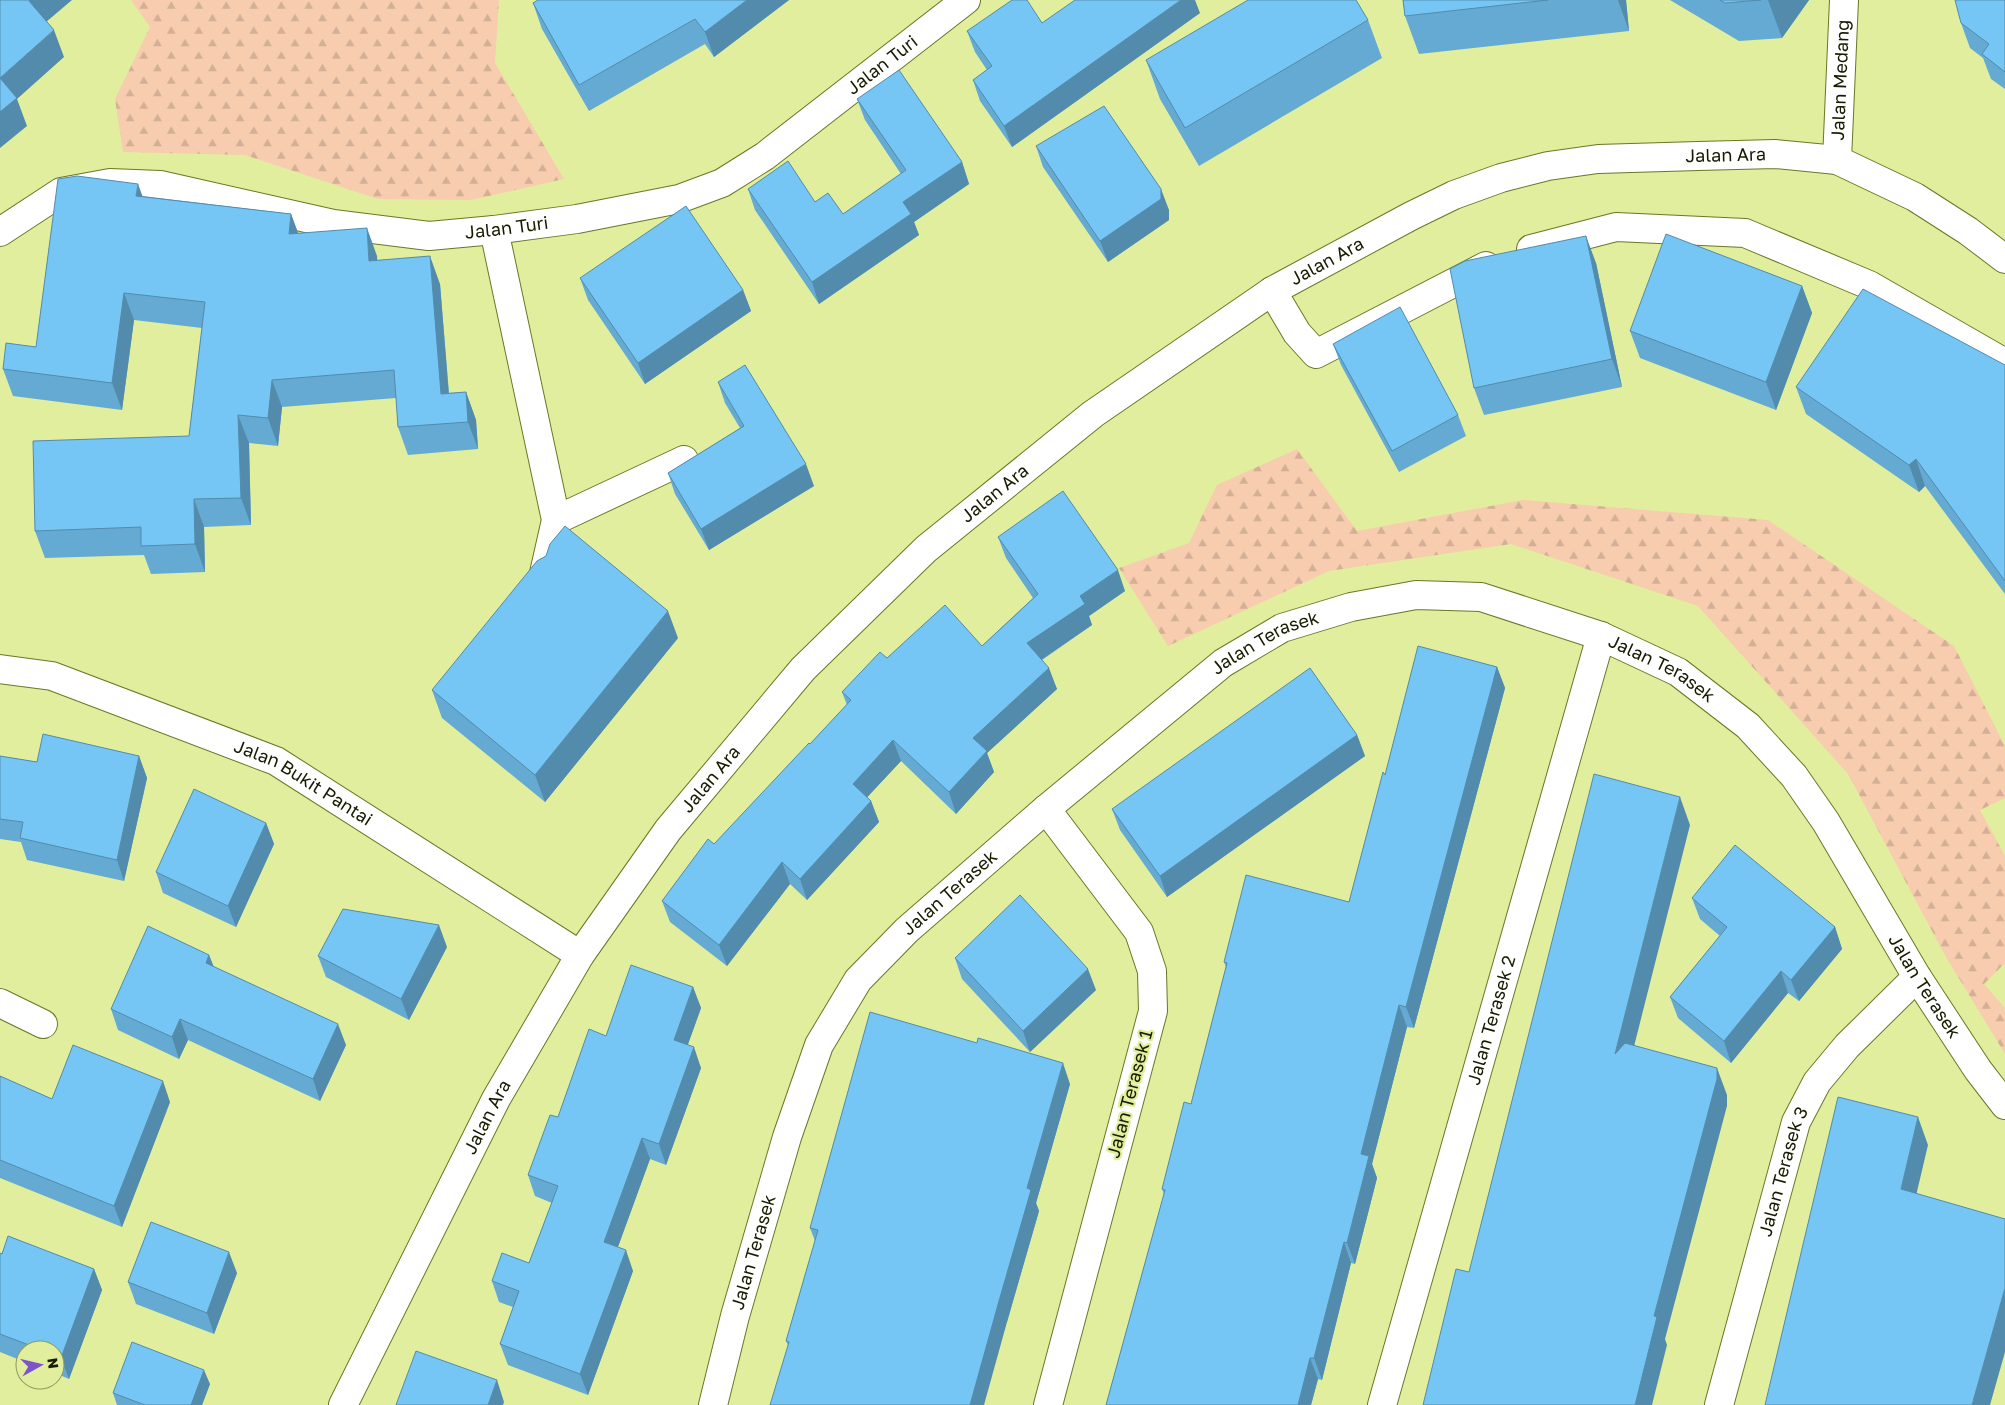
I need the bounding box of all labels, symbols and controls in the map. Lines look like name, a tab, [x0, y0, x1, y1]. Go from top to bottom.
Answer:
street label: Jalan Medang	[1826, 19, 1853, 141]
street label: Jalan Turi	[842, 30, 922, 99]
street label: Jalan Ara	[1685, 142, 1766, 166]
street label: Jalan Turi	[464, 211, 550, 243]
street label: Jalan Ara	[1286, 232, 1367, 289]
street label: Jalan Ara	[956, 459, 1032, 527]
street label: Jalan Terasek	[1206, 606, 1321, 679]
street label: Jalan Terasek	[1605, 629, 1720, 706]
street label: Jalan Bukit Pantai	[231, 734, 377, 830]
street label: Jalan Ara	[675, 741, 744, 817]
street label: Jalan Terasek	[897, 845, 1001, 939]
street label: Jalan Terasek	[1884, 930, 1966, 1042]
street label: Jalan Terasek 2	[1462, 953, 1520, 1087]
street label: Jalan Terasek 1	[1101, 1027, 1157, 1160]
street label: Jalan Ara	[458, 1075, 515, 1158]
street label: Jalan Terasek 3	[1753, 1103, 1812, 1239]
street label: Jalan Terasek	[725, 1192, 780, 1312]
north arrow	[15, 1340, 65, 1390]
text: N	[44, 1357, 63, 1370]

